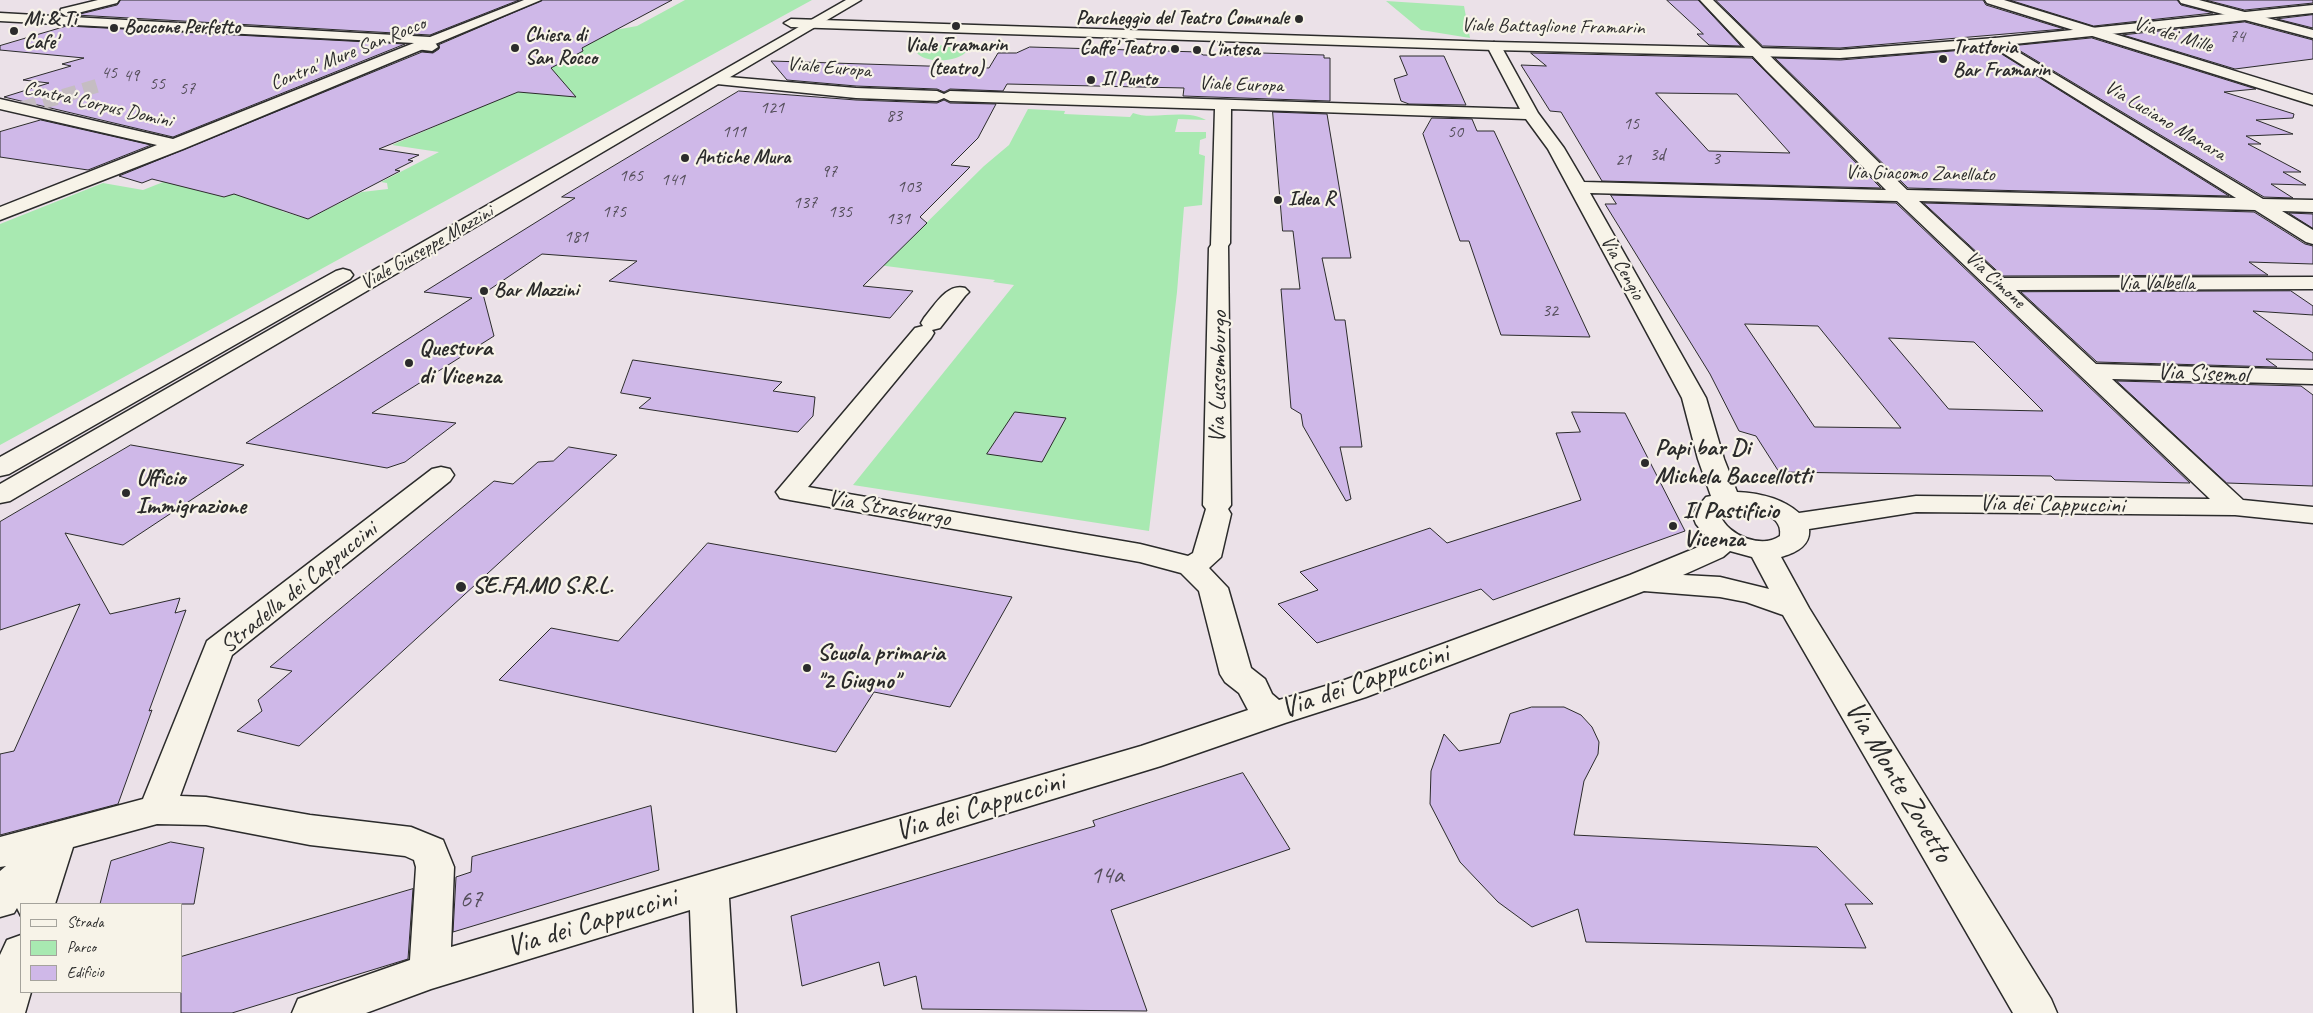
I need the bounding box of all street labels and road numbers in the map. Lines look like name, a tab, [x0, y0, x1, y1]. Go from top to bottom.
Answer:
street label: Contra' Mure San Rocco	[267, 12, 429, 96]
street label: Via dei Mille	[2131, 12, 2215, 58]
street label: Viale Battaglione Framarin	[1461, 13, 1645, 41]
street label: Viale Europa	[786, 52, 872, 84]
street label: Viale Europa	[1198, 72, 1284, 98]
street label: Via Luciano Manara	[2100, 75, 2230, 167]
street label: Contra' Corpus Domini	[22, 76, 174, 134]
street label: Via Giacomo Zanellato	[1845, 161, 1995, 187]
street label: Viale Giuseppe Mazzini	[356, 200, 498, 296]
street label: Via Cengio	[1595, 232, 1649, 304]
street label: Via Cimone	[1960, 246, 2030, 314]
street label: Via Valbella	[2117, 272, 2195, 296]
street label: Via Lussemburgo	[1203, 311, 1235, 443]
street label: Via Sisemol	[2157, 358, 2249, 390]
street label: Via Strasburgo	[825, 484, 953, 534]
street label: Via dei Cappuccini	[1979, 489, 2125, 521]
street label: Stradella dei Cappuccini	[215, 516, 383, 660]
street label: Via dei Cappuccini	[1276, 637, 1454, 727]
street label: Via Monte Zovetto	[1836, 695, 1960, 869]
street label: Via dei Cappuccini	[891, 765, 1069, 849]
street label: Via dei Cappuccini	[503, 881, 681, 965]

